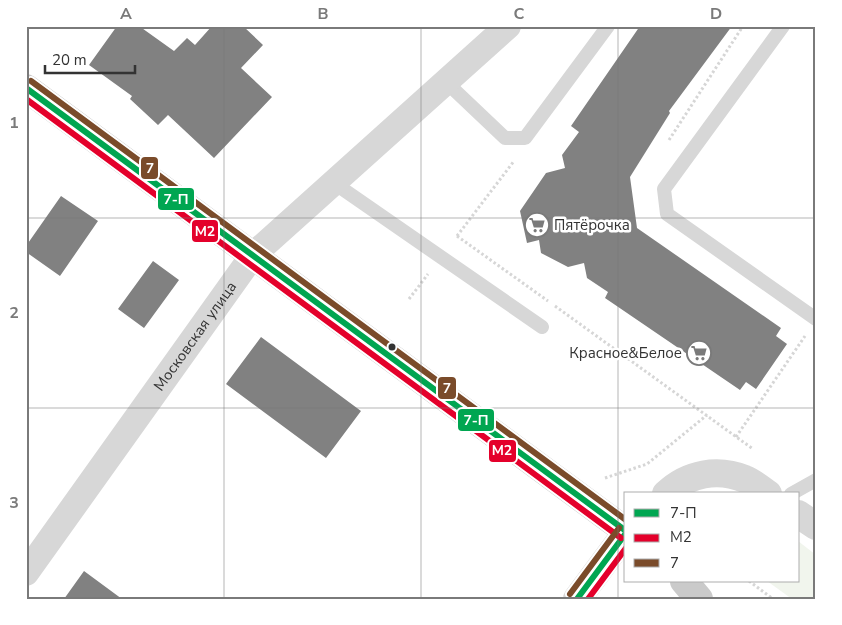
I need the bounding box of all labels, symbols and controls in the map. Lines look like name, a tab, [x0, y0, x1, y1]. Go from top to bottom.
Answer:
text: A	[120, 3, 132, 25]
text: B	[317, 3, 329, 25]
text: C	[514, 3, 525, 25]
text: D	[710, 3, 722, 25]
scale bar	[45, 42, 135, 74]
text: 20 m	[52, 50, 87, 70]
text: 1	[9, 112, 19, 134]
line badge: 7	[140, 156, 159, 180]
text: 7	[146, 159, 154, 178]
line badge: 7-П	[157, 187, 195, 211]
text: 7-П	[163, 190, 189, 209]
supermarket icon: Пятёрочка	[524, 212, 550, 238]
place label: Пятёрочка	[554, 215, 630, 235]
line badge: М2	[191, 219, 219, 243]
text: М2	[195, 222, 215, 241]
street label: Московская улица	[149, 277, 241, 395]
text: 2	[9, 302, 19, 324]
supermarket icon: Красное&Белое	[686, 340, 712, 366]
unlabelled marker	[387, 342, 397, 352]
place label: Красное&Белое	[569, 343, 682, 363]
line badge: 7	[437, 376, 457, 400]
text: 7	[443, 379, 451, 398]
line badge: 7-П	[457, 408, 495, 432]
text: 7-П	[463, 411, 489, 430]
line badge: М2	[488, 439, 517, 463]
text: М2	[492, 441, 512, 460]
text: 3	[9, 492, 19, 514]
legend	[624, 492, 800, 582]
text: 7-П	[670, 503, 697, 523]
text: М2	[670, 527, 692, 547]
text: 7	[670, 553, 679, 573]

